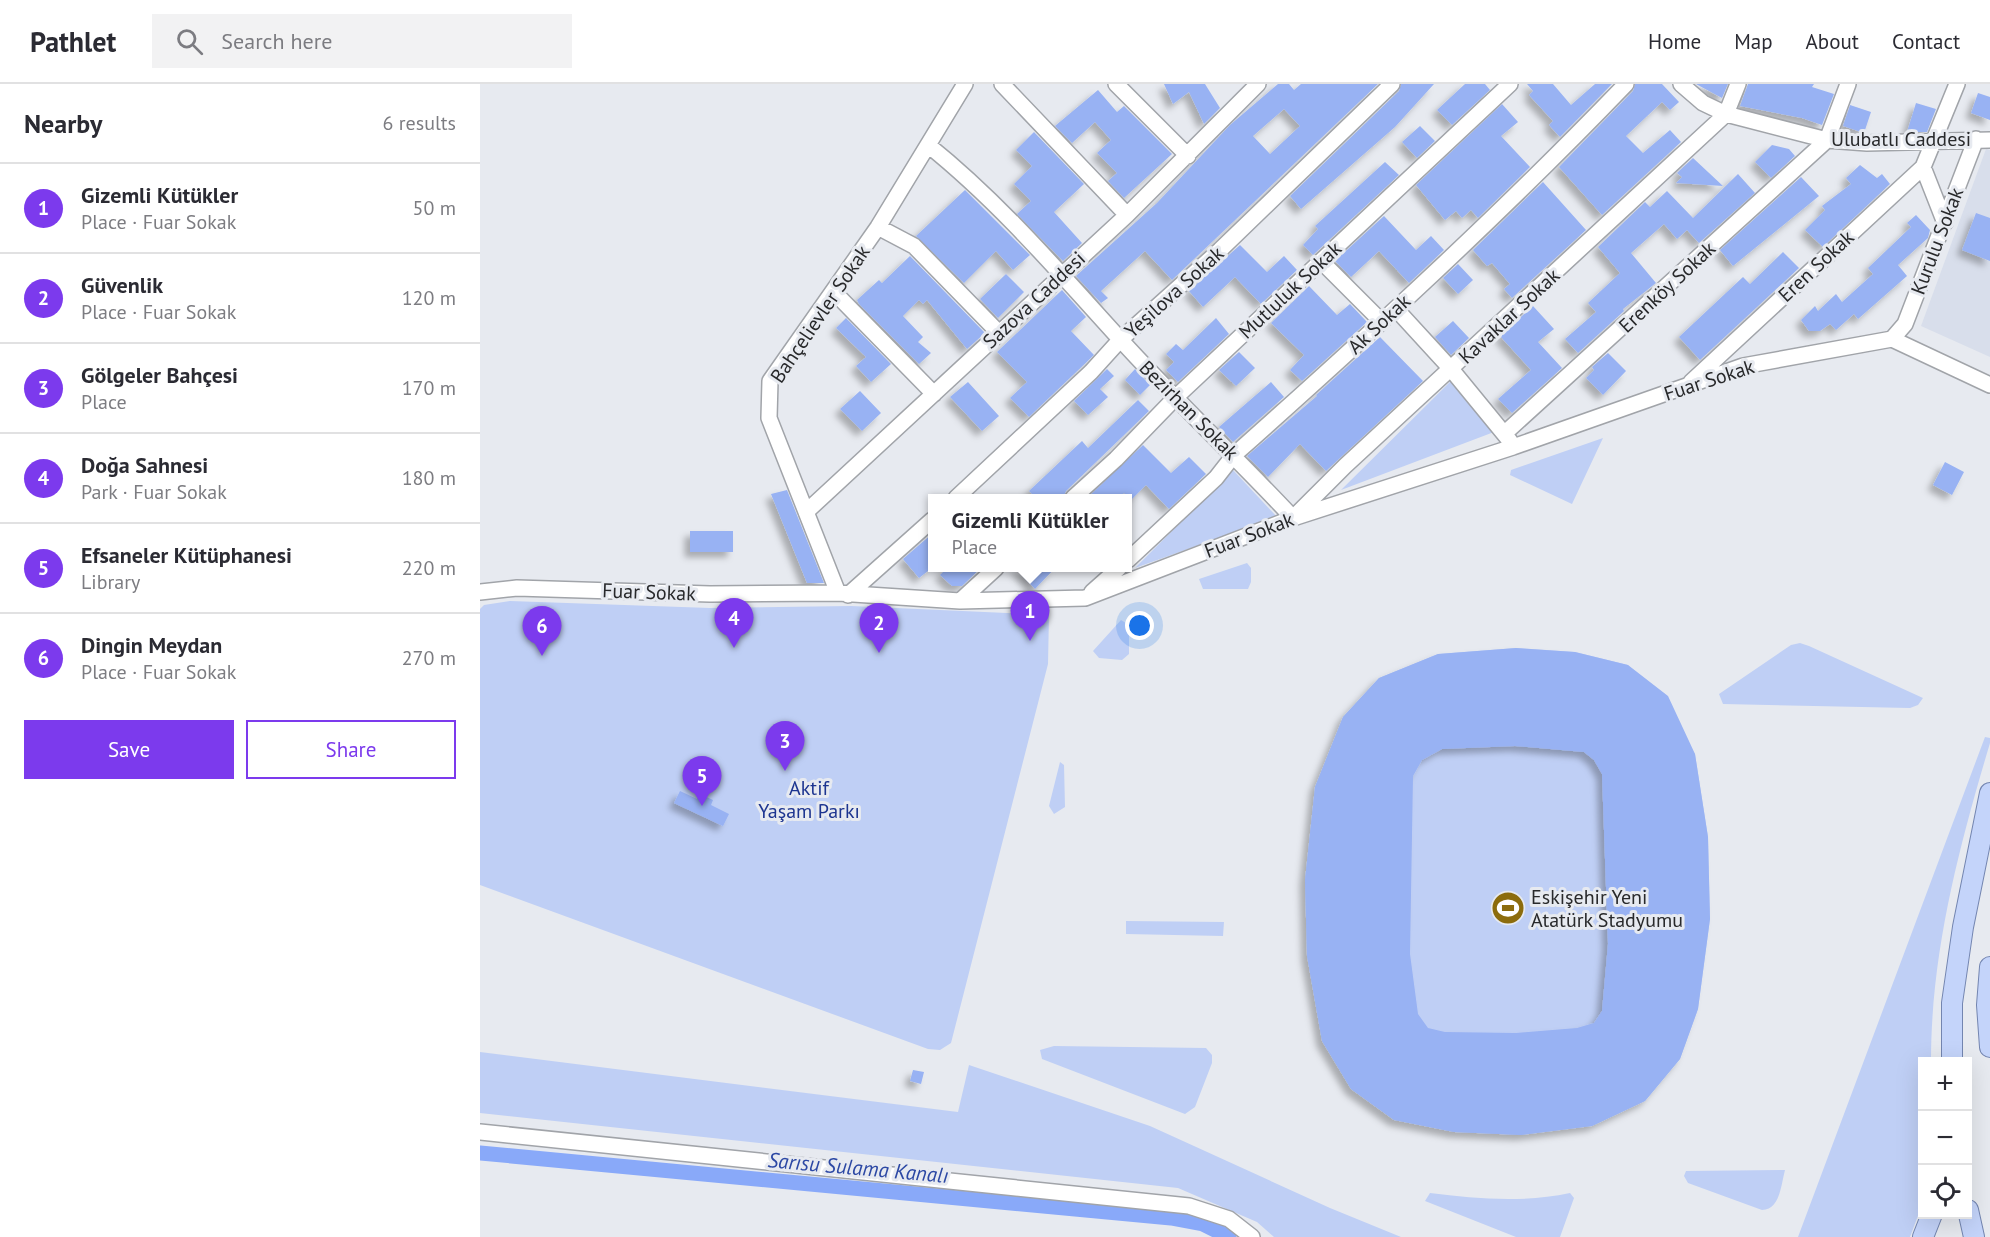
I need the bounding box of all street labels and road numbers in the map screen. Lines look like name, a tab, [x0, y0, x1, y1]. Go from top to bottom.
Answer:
street label: Ulubatlı Caddesi	[1831, 126, 1971, 152]
street label: Kurulu Sokak	[1905, 183, 1969, 298]
street label: Eren Sokak	[1773, 224, 1860, 308]
street label: Mutluluk Sokak	[1233, 235, 1347, 344]
street label: Erenköy Sokak	[1613, 235, 1721, 338]
street label: Bahçelievler Sokak	[764, 240, 876, 388]
street label: Yeşilova Sokak	[1119, 240, 1229, 343]
street label: Sazova Caddesi	[977, 246, 1091, 354]
street label: Kavaklar Sokak	[1453, 262, 1565, 370]
street label: Ak Sokak	[1342, 288, 1416, 360]
street label: Fuar Sokak	[1660, 353, 1758, 407]
street label: Bezirhan Sokak	[1134, 355, 1245, 466]
street label: Fuar Sokak	[1201, 506, 1298, 564]
street label: Fuar Sokak	[602, 577, 697, 607]

